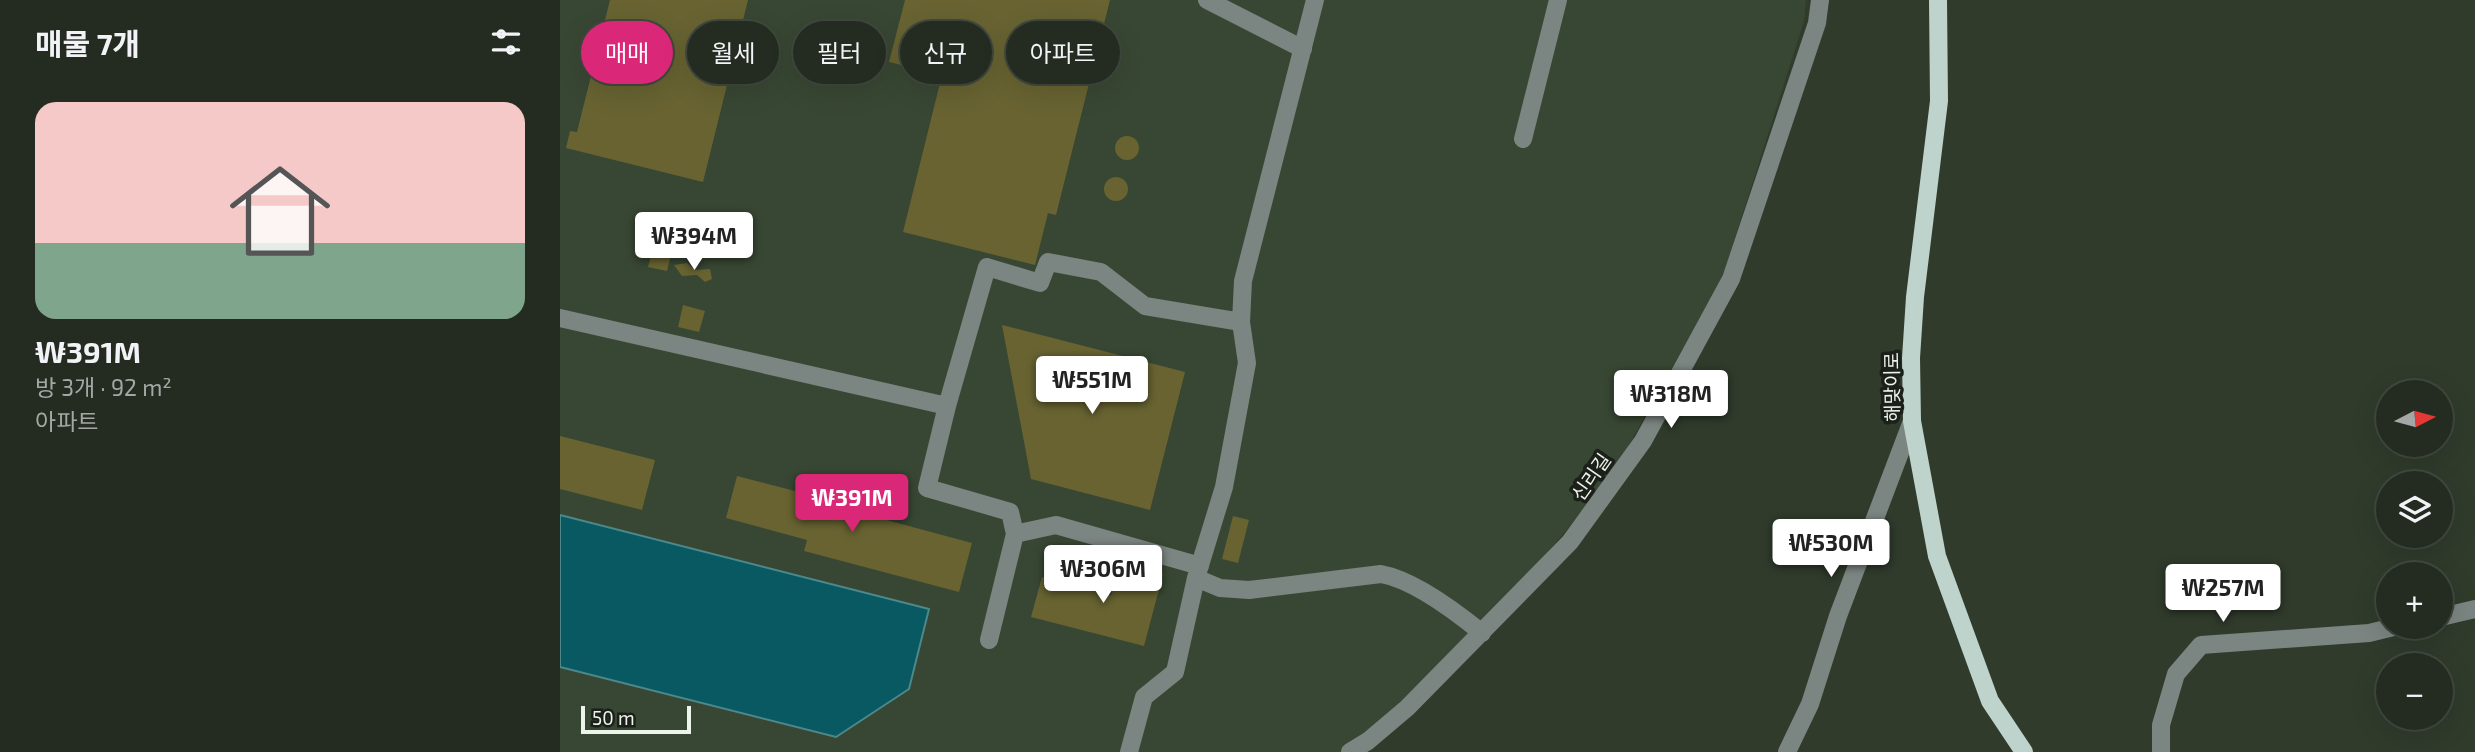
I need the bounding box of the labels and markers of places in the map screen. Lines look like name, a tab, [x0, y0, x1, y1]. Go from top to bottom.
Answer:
pin: ₩394M	[645, 212, 743, 272]
pin: ₩551M	[1043, 356, 1141, 416]
pin: ₩318M	[1622, 370, 1720, 430]
pin: ₩391M	[803, 475, 901, 534]
pin: ₩530M	[1782, 520, 1880, 579]
pin: ₩306M	[1054, 546, 1152, 605]
pin: ₩257M	[2174, 564, 2272, 624]

